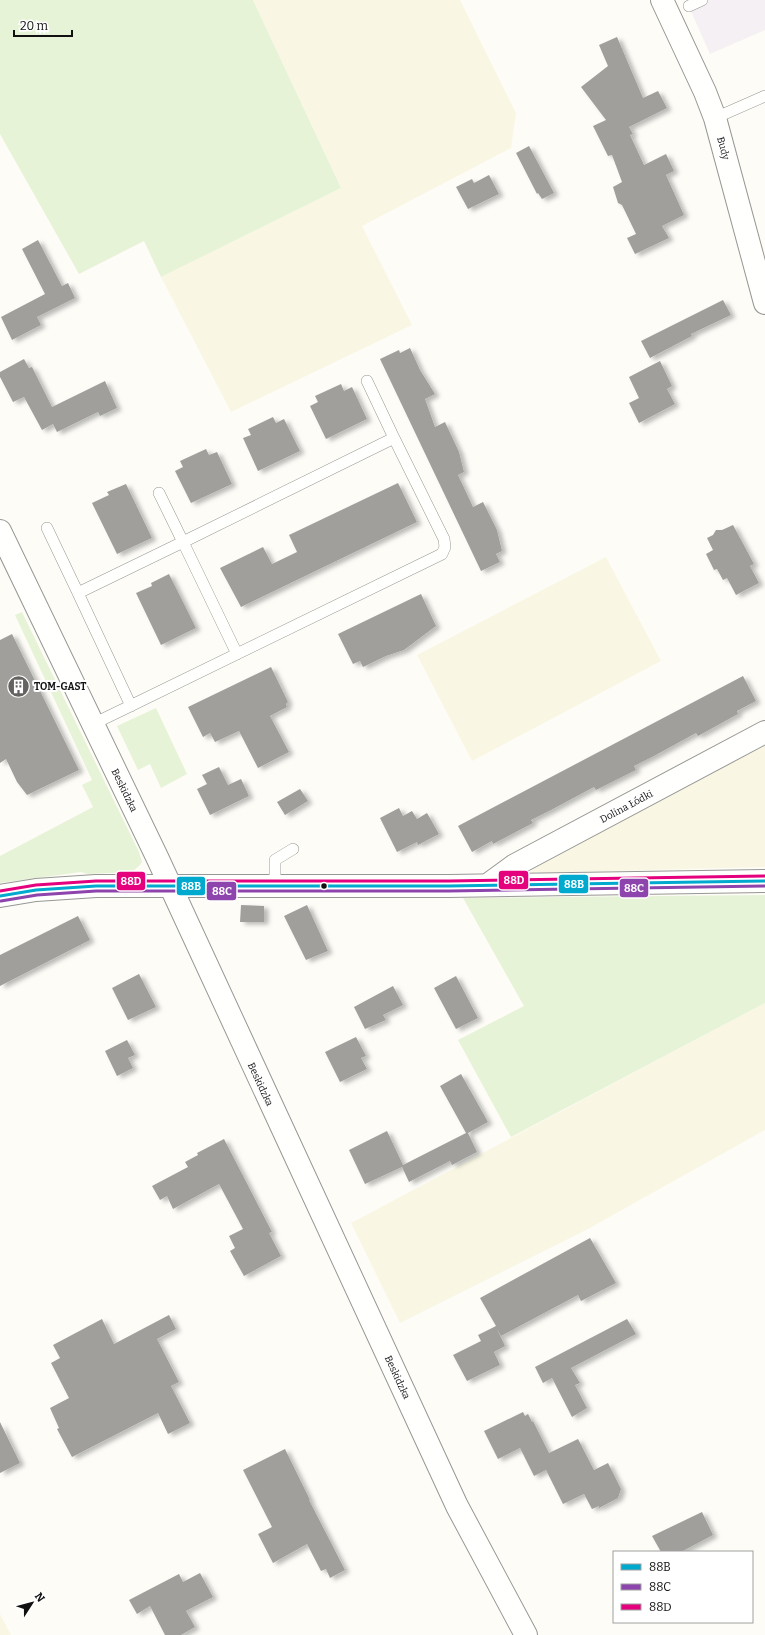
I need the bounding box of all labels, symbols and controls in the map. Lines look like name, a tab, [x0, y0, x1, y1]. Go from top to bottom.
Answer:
scale bar	[14, 12, 72, 38]
text: 20 m	[20, 19, 49, 33]
street label: Budy	[714, 135, 732, 162]
building icon: TOM-GAST	[6, 673, 32, 699]
place label: TOM-GAST	[34, 681, 86, 693]
street label: Beskidzka	[108, 767, 140, 814]
street label: Dolina Łódki	[598, 788, 655, 826]
line badge: 88D	[498, 870, 529, 890]
line badge: 88D	[116, 871, 146, 891]
text: 88D	[504, 874, 525, 887]
line badge: 88B	[558, 874, 589, 894]
text: 88D	[121, 875, 142, 888]
line badge: 88B	[176, 876, 206, 896]
text: 88B	[564, 878, 584, 891]
line badge: 88C	[619, 878, 649, 898]
text: 88B	[181, 880, 201, 893]
line badge: 88C	[206, 881, 237, 901]
unlabelled marker	[319, 881, 329, 891]
text: 88C	[624, 882, 644, 895]
text: 88C	[212, 885, 232, 898]
street label: Beskidzka	[245, 1061, 276, 1109]
street label: Beskidzka	[382, 1354, 413, 1402]
legend	[613, 1551, 753, 1623]
text: 88B	[649, 1560, 671, 1574]
text: 88C	[649, 1580, 671, 1594]
north arrow	[12, 1583, 52, 1623]
text: N	[32, 1590, 48, 1605]
text: 88D	[649, 1600, 672, 1614]

